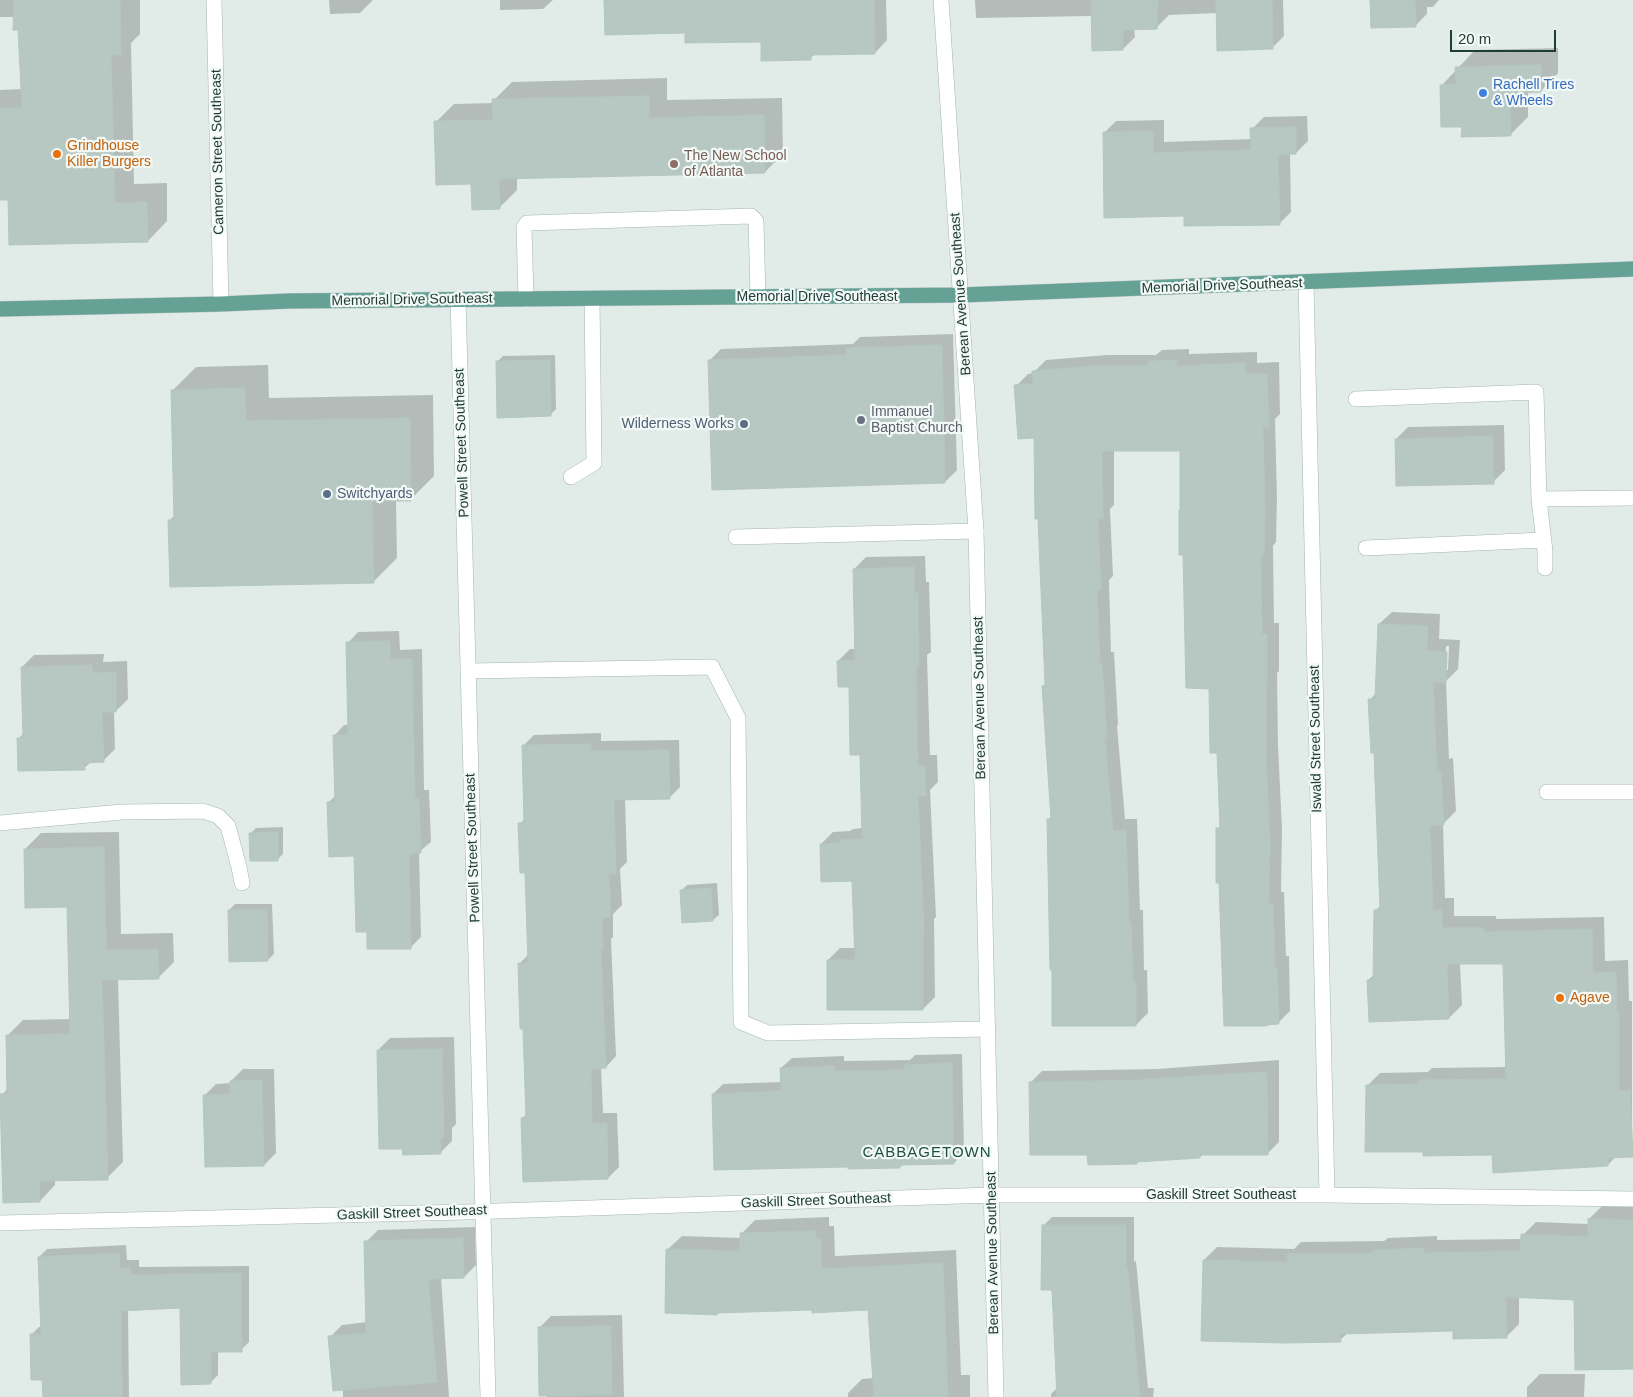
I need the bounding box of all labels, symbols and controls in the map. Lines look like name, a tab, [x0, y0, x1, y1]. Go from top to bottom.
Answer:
scale bar	[1453, 20, 1559, 52]
text: 20 m	[1458, 30, 1491, 47]
street label: Cameron Street Southeast	[208, 69, 228, 235]
place label: Rachell Tires & Wheels	[1493, 77, 1574, 110]
marker: Rachell Tires & Wheels	[1477, 87, 1489, 99]
place label: Grindhouse Killer Burgers	[67, 138, 151, 170]
marker: Grindhouse Killer Burgers	[51, 148, 63, 160]
place label: The New School of Atlanta	[684, 148, 787, 180]
marker: The New School of Atlanta	[668, 158, 680, 170]
street label: Berean Avenue Southeast	[947, 212, 975, 376]
street label: Memorial Drive Southeast	[1141, 275, 1303, 297]
street label: Memorial Drive Southeast	[736, 289, 898, 305]
street label: Memorial Drive Southeast	[331, 290, 493, 310]
street label: Powell Street Southeast	[451, 368, 473, 518]
place label: Immanuel Baptist Church	[871, 404, 963, 437]
marker: Immanuel Baptist Church	[855, 414, 867, 426]
place label: Wilderness Works	[621, 416, 734, 432]
marker: Wilderness Works	[738, 418, 750, 430]
place label: Switchyards	[337, 486, 412, 502]
marker: Switchyards	[321, 488, 333, 500]
street label: Berean Avenue Southeast	[970, 616, 990, 780]
street label: Iswald Street Southeast	[1306, 665, 1326, 813]
street label: Powell Street Southeast	[462, 773, 484, 923]
place label: Agave	[1570, 990, 1610, 1006]
marker: Agave	[1554, 992, 1566, 1004]
district label: CABBAGETOWN	[861, 1144, 993, 1162]
street label: Berean Avenue Southeast	[983, 1171, 1003, 1335]
street label: Gaskill Street Southeast	[1146, 1187, 1296, 1203]
street label: Gaskill Street Southeast	[741, 1190, 891, 1212]
street label: Gaskill Street Southeast	[337, 1202, 487, 1224]

